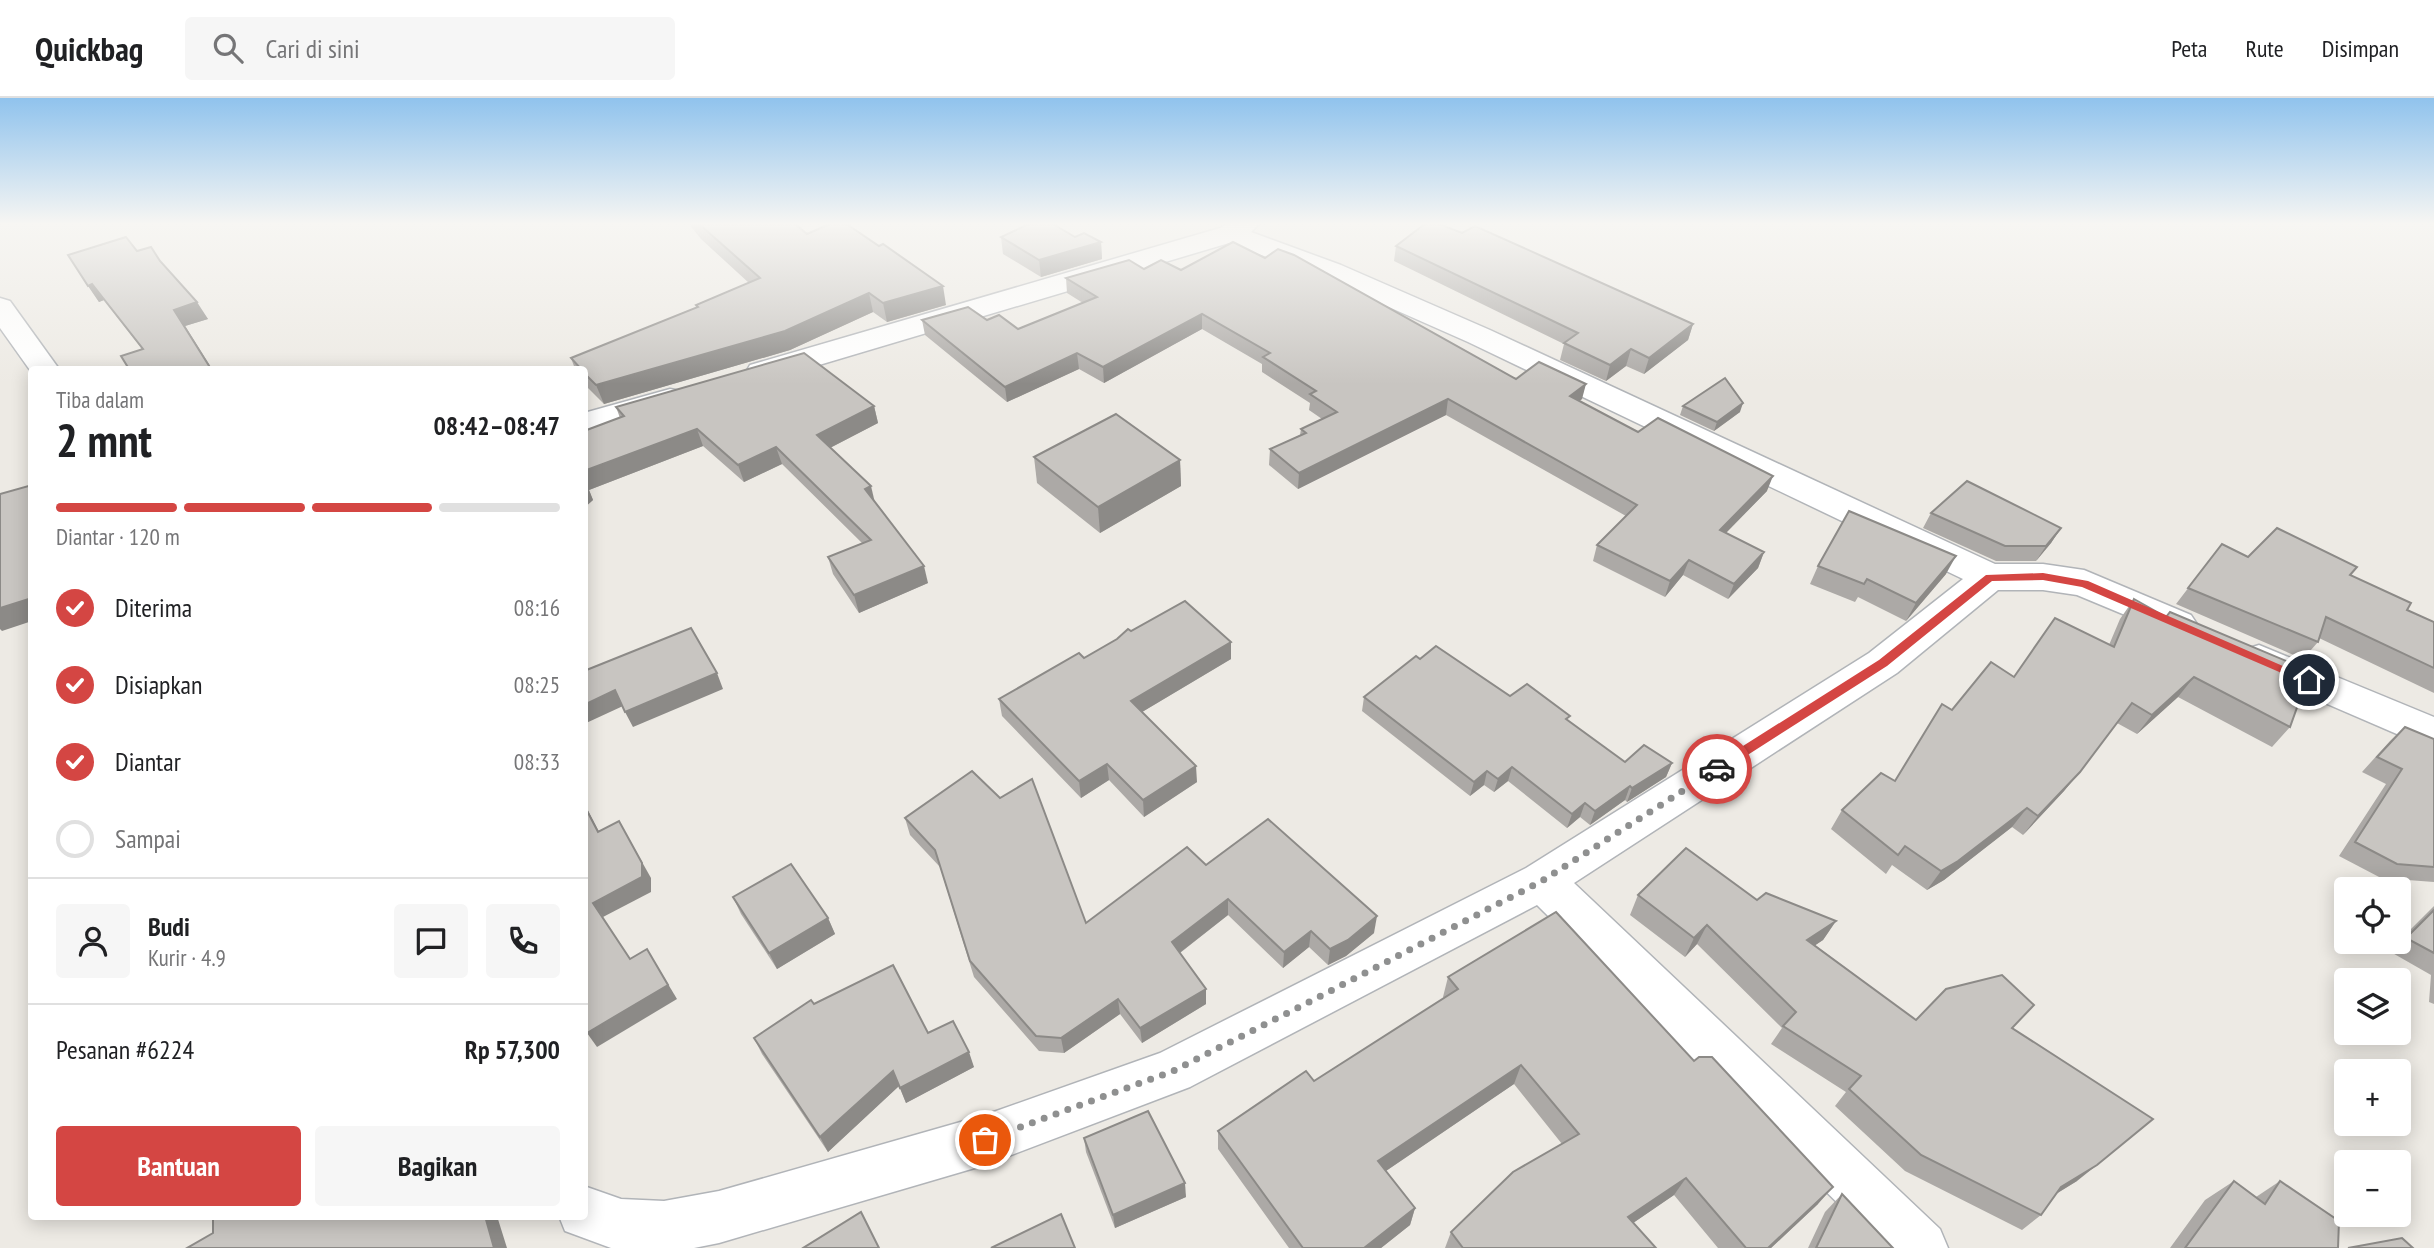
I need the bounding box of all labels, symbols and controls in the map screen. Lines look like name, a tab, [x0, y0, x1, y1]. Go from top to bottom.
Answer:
search box	[185, 17, 675, 80]
text: Quickbag	[35, 27, 143, 70]
icon: search	[209, 29, 247, 67]
text: Cari di sini	[265, 32, 360, 65]
text: Peta	[2171, 33, 2207, 64]
text: Rute	[2245, 33, 2284, 64]
text: Disimpan	[2322, 33, 2399, 64]
text: Tiba dalam	[56, 385, 144, 414]
text: 08:42–08:47	[433, 409, 560, 442]
text: 2 mnt	[56, 410, 152, 470]
text: Diantar · 120 m	[56, 522, 180, 551]
icon: check	[56, 589, 94, 627]
text: Diterima	[115, 591, 192, 624]
text: 08:16	[514, 593, 560, 622]
pin	[2279, 650, 2339, 710]
icon: home	[2290, 661, 2328, 699]
icon: check	[56, 666, 94, 704]
text: Disiapkan	[115, 668, 202, 701]
text: 08:25	[514, 670, 560, 699]
courier	[1682, 734, 1752, 804]
icon: check	[56, 743, 94, 781]
text: Diantar	[115, 745, 181, 778]
text: 08:33	[514, 747, 560, 776]
icon: car	[1698, 750, 1736, 788]
text: Sampai	[115, 822, 181, 855]
map controls	[2334, 877, 2411, 1227]
button: locate	[2334, 877, 2411, 954]
button: person	[56, 904, 130, 978]
button: chat	[394, 904, 468, 978]
button: phone	[486, 904, 560, 978]
text: Budi	[148, 910, 190, 943]
text: Kurir · 4.9	[148, 943, 226, 972]
button: layers	[2334, 968, 2411, 1045]
text: Pesanan #6224	[56, 1033, 194, 1066]
text: Rp 57,300	[465, 1033, 560, 1066]
button: +	[2334, 1059, 2411, 1136]
pin	[955, 1110, 1015, 1170]
icon: bag	[966, 1121, 1004, 1159]
button: Bantuan	[56, 1126, 301, 1206]
button: Bagikan	[315, 1126, 560, 1206]
button: −	[2334, 1150, 2411, 1227]

